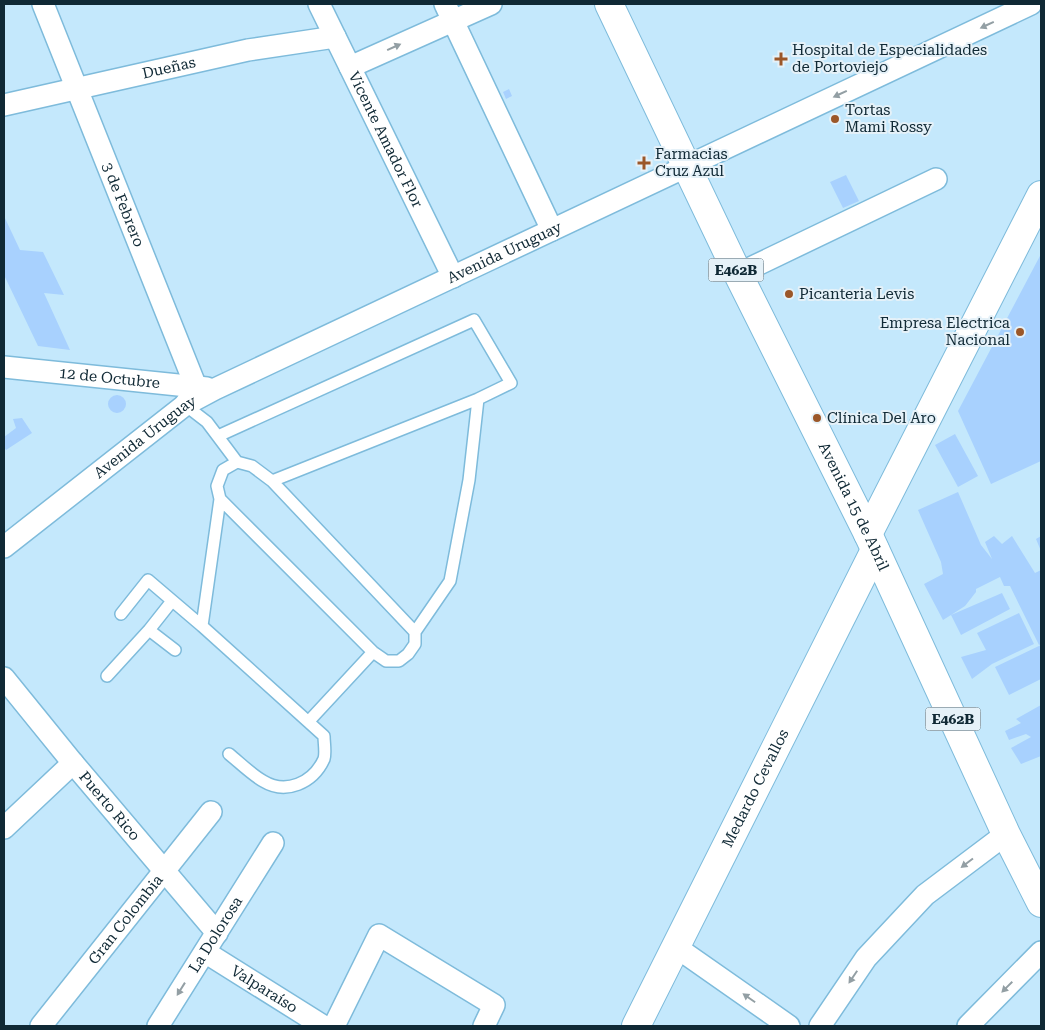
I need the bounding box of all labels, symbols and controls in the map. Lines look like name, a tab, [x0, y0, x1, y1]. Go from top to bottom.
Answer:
one-way arrow	[980, 21, 994, 29]
place label: Hospital de Especialidades de Portoviejo	[792, 41, 987, 76]
one-way arrow	[387, 43, 401, 51]
marker: Hospital de Especialidades de Portoviejo	[774, 52, 788, 66]
street label: Dueñas	[140, 53, 197, 83]
street label: Vicente Amador Flor	[345, 69, 426, 210]
one-way arrow	[833, 90, 847, 98]
place label: Tortas Mami Rossy	[845, 101, 932, 136]
marker: Tortas Mami Rossy	[829, 113, 841, 125]
place label: Farmacias Cruz Azul	[655, 145, 728, 180]
marker: Farmacias Cruz Azul	[637, 156, 651, 170]
street label: 3 de Febrero	[98, 160, 148, 249]
street label: Avenida Uruguay	[444, 218, 565, 287]
road number: E462B	[708, 258, 764, 282]
place label: Picanteria Levis	[799, 285, 914, 303]
marker: Picanteria Levis	[783, 288, 795, 300]
place label: Empresa Electrica Nacional	[880, 314, 1010, 349]
marker: Empresa Electrica Nacional	[1014, 326, 1026, 338]
street label: 12 de Octubre	[58, 364, 161, 392]
street label: Avenida Uruguay	[90, 392, 199, 482]
place label: Clínica Del Aro	[827, 409, 936, 427]
marker: Clínica Del Aro	[811, 412, 823, 424]
street label: Avenida 15 de Abril	[815, 439, 893, 574]
road number: E462B	[926, 708, 980, 731]
street label: Medardo Cevallos	[718, 726, 793, 850]
street label: Puerto Rico	[75, 768, 144, 844]
one-way arrow	[960, 858, 974, 868]
street label: Gran Colombia	[85, 871, 167, 968]
street label: La Dolorosa	[185, 893, 246, 976]
street label: Valparaíso	[228, 962, 301, 1017]
one-way arrow	[848, 970, 858, 984]
one-way arrow	[1001, 980, 1013, 992]
one-way arrow	[177, 983, 186, 996]
one-way arrow	[742, 993, 755, 1003]

